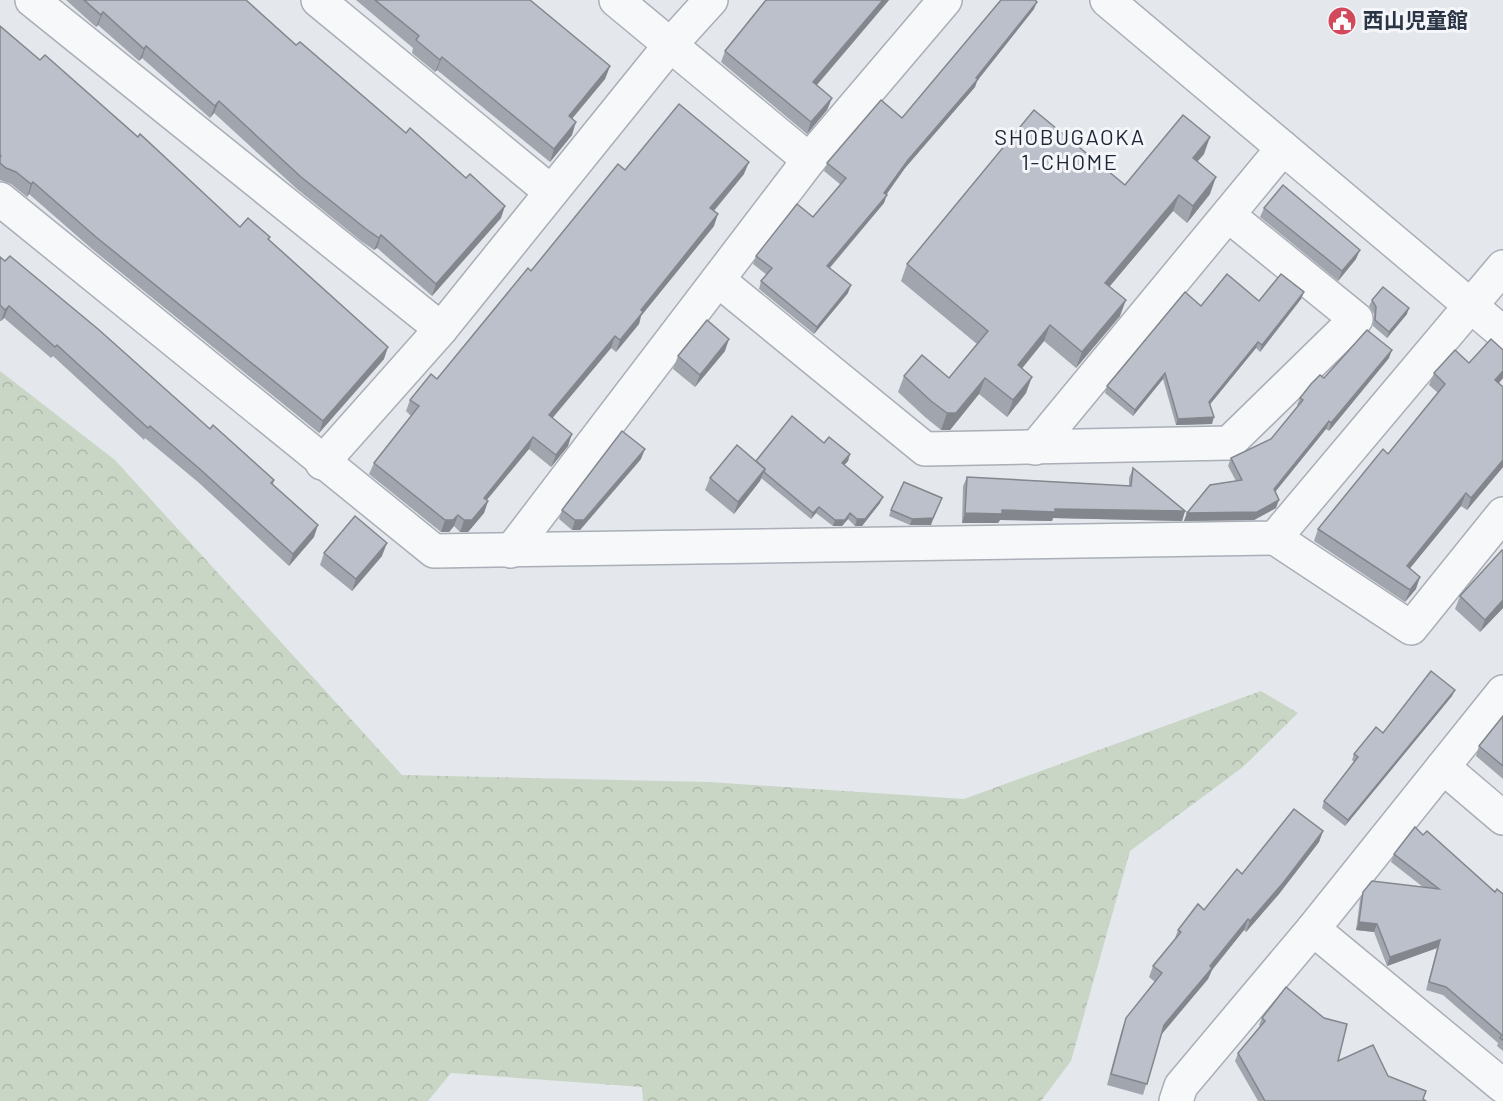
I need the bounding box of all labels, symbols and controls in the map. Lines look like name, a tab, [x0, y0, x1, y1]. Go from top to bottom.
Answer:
public building icon: 西山児童館	[1326, 5, 1358, 37]
place label: 西山児童館	[1363, 7, 1468, 32]
district label: SHOBUGAOKA 1-CHOME	[994, 123, 1146, 174]

